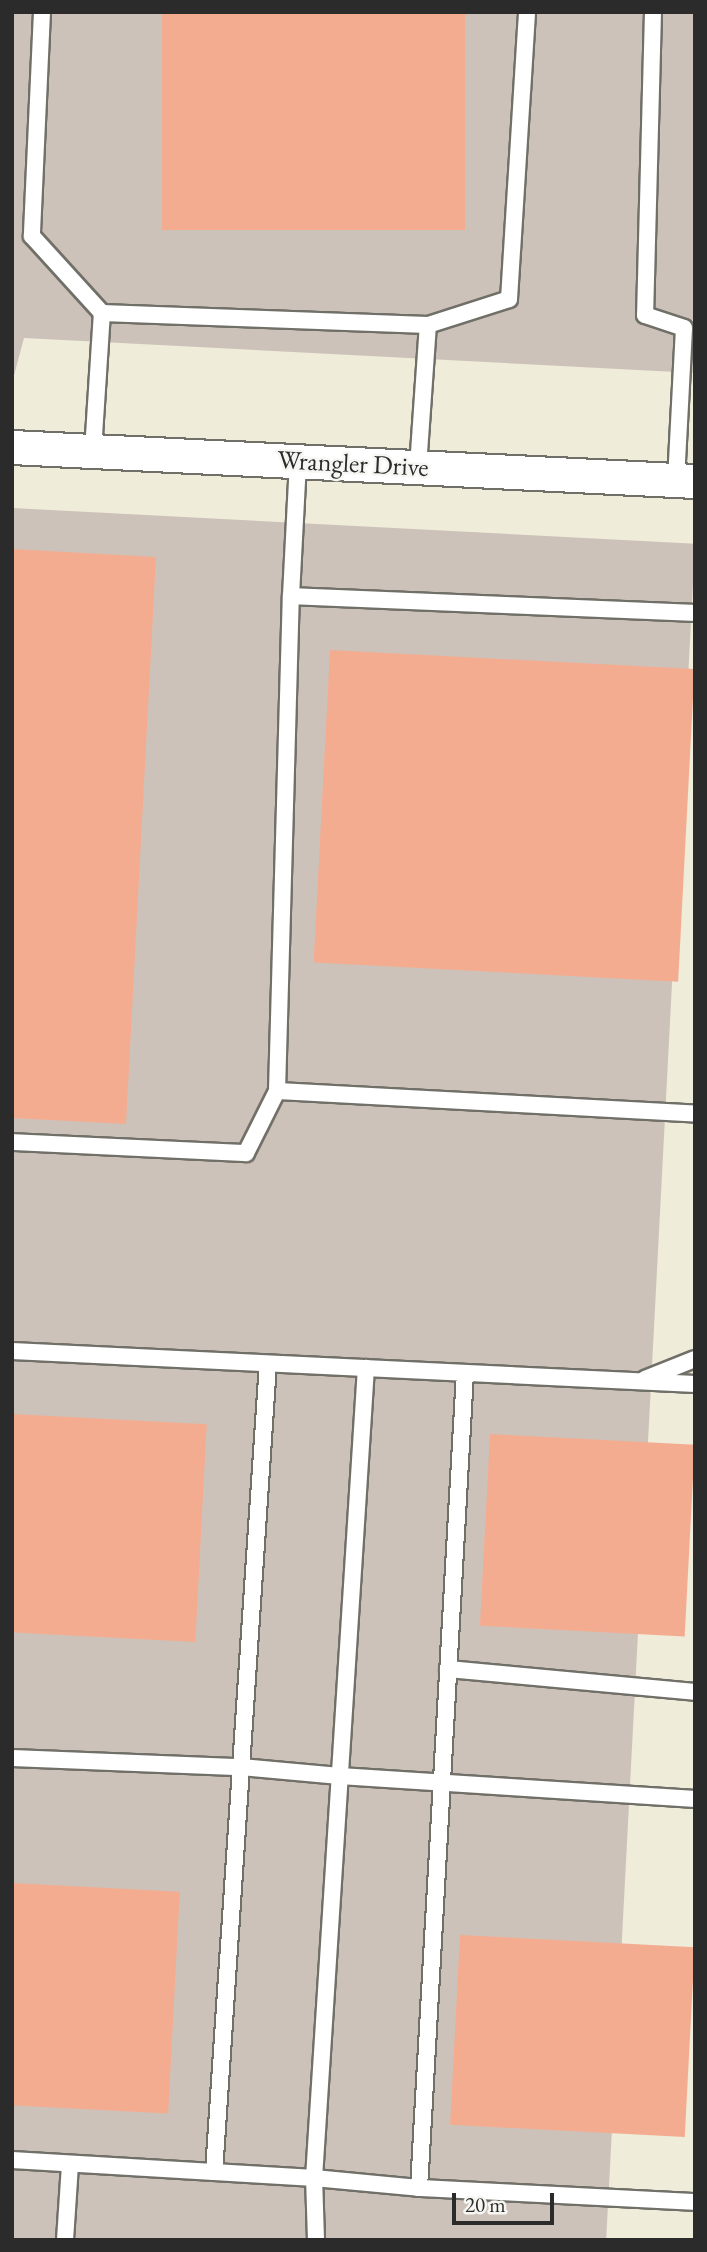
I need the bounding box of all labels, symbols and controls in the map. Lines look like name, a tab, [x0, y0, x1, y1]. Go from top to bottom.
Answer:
street label: Wrangler Drive	[277, 444, 429, 484]
scale bar	[455, 2178, 556, 2222]
text: 20 m	[465, 2191, 506, 2218]

